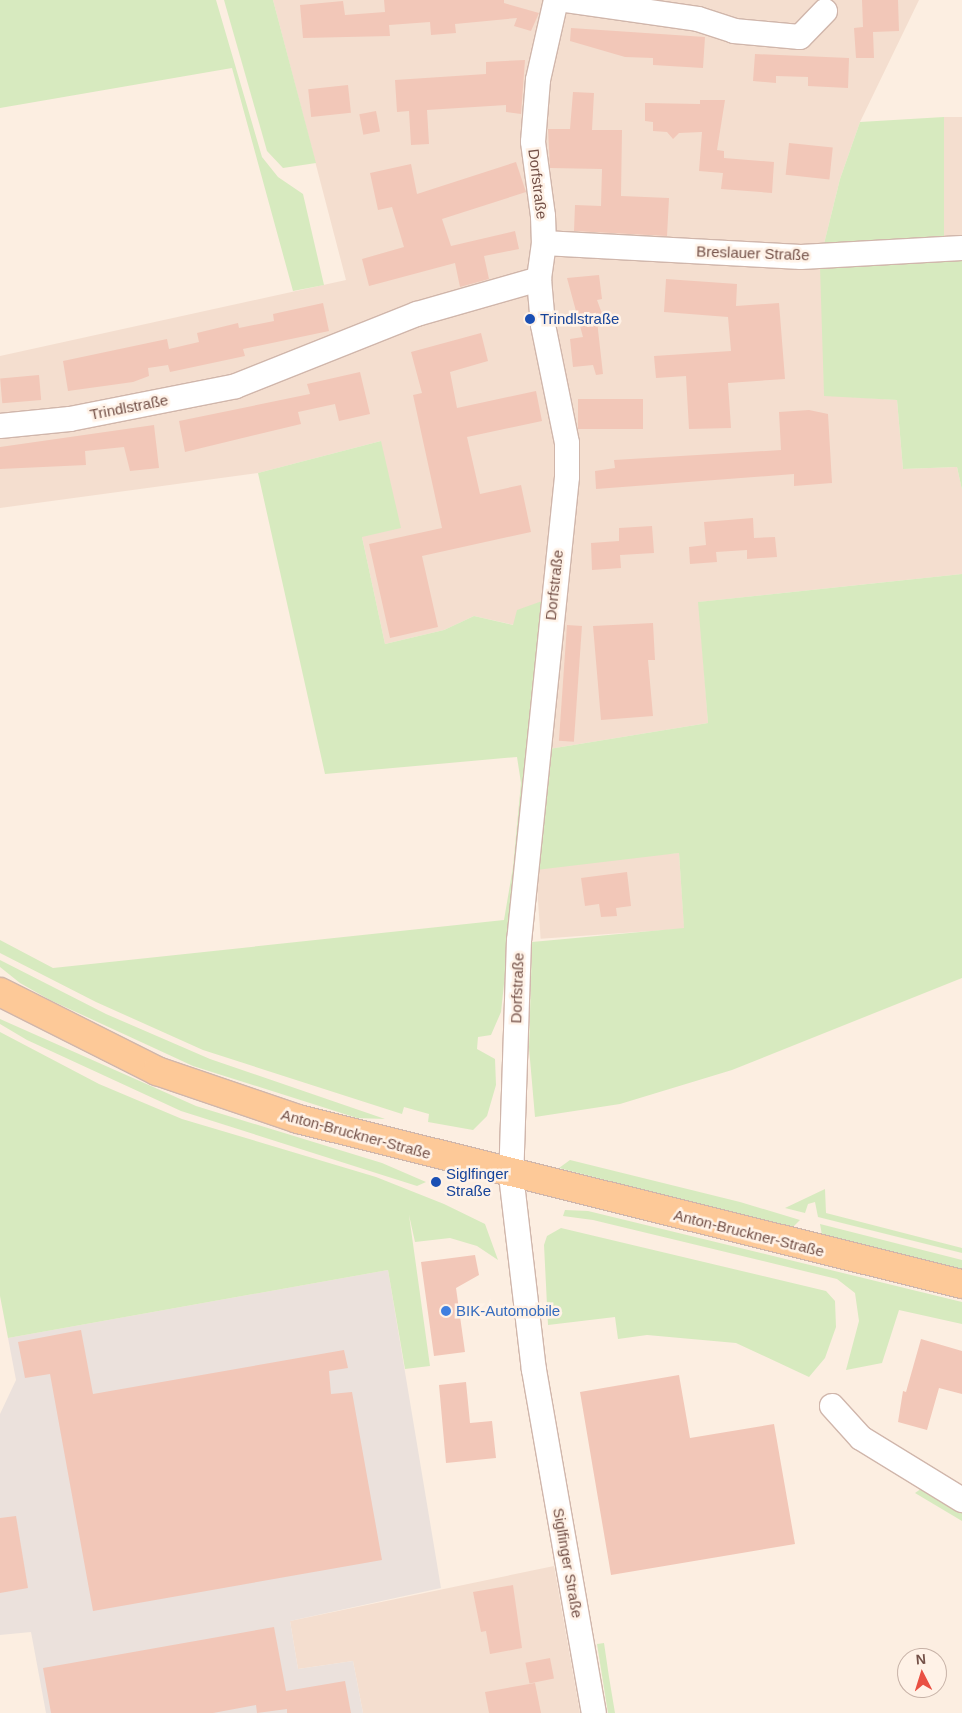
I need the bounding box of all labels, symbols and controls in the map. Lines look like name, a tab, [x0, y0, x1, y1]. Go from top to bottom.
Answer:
street label: Dorfstraße	[525, 148, 551, 220]
street label: Breslauer Straße	[696, 242, 810, 264]
place label: Trindlstraße	[540, 310, 619, 328]
marker: Trindlstraße	[524, 313, 536, 325]
street label: Trindlstraße	[88, 391, 170, 423]
street label: Dorfstraße	[541, 549, 567, 621]
street label: Dorfstraße	[507, 952, 527, 1024]
street label: Anton-Bruckner-Straße	[279, 1105, 433, 1163]
place label: Siglfinger Straße	[446, 1164, 509, 1199]
marker: Siglfinger Straße	[430, 1176, 442, 1188]
street label: Anton-Bruckner-Straße	[672, 1206, 826, 1260]
place label: BIK-Automobile	[456, 1302, 560, 1320]
marker: BIK-Automobile	[440, 1305, 452, 1317]
street label: Siglfinger Straße	[549, 1506, 587, 1620]
north arrow	[897, 1648, 947, 1698]
text: N	[915, 1651, 927, 1667]

